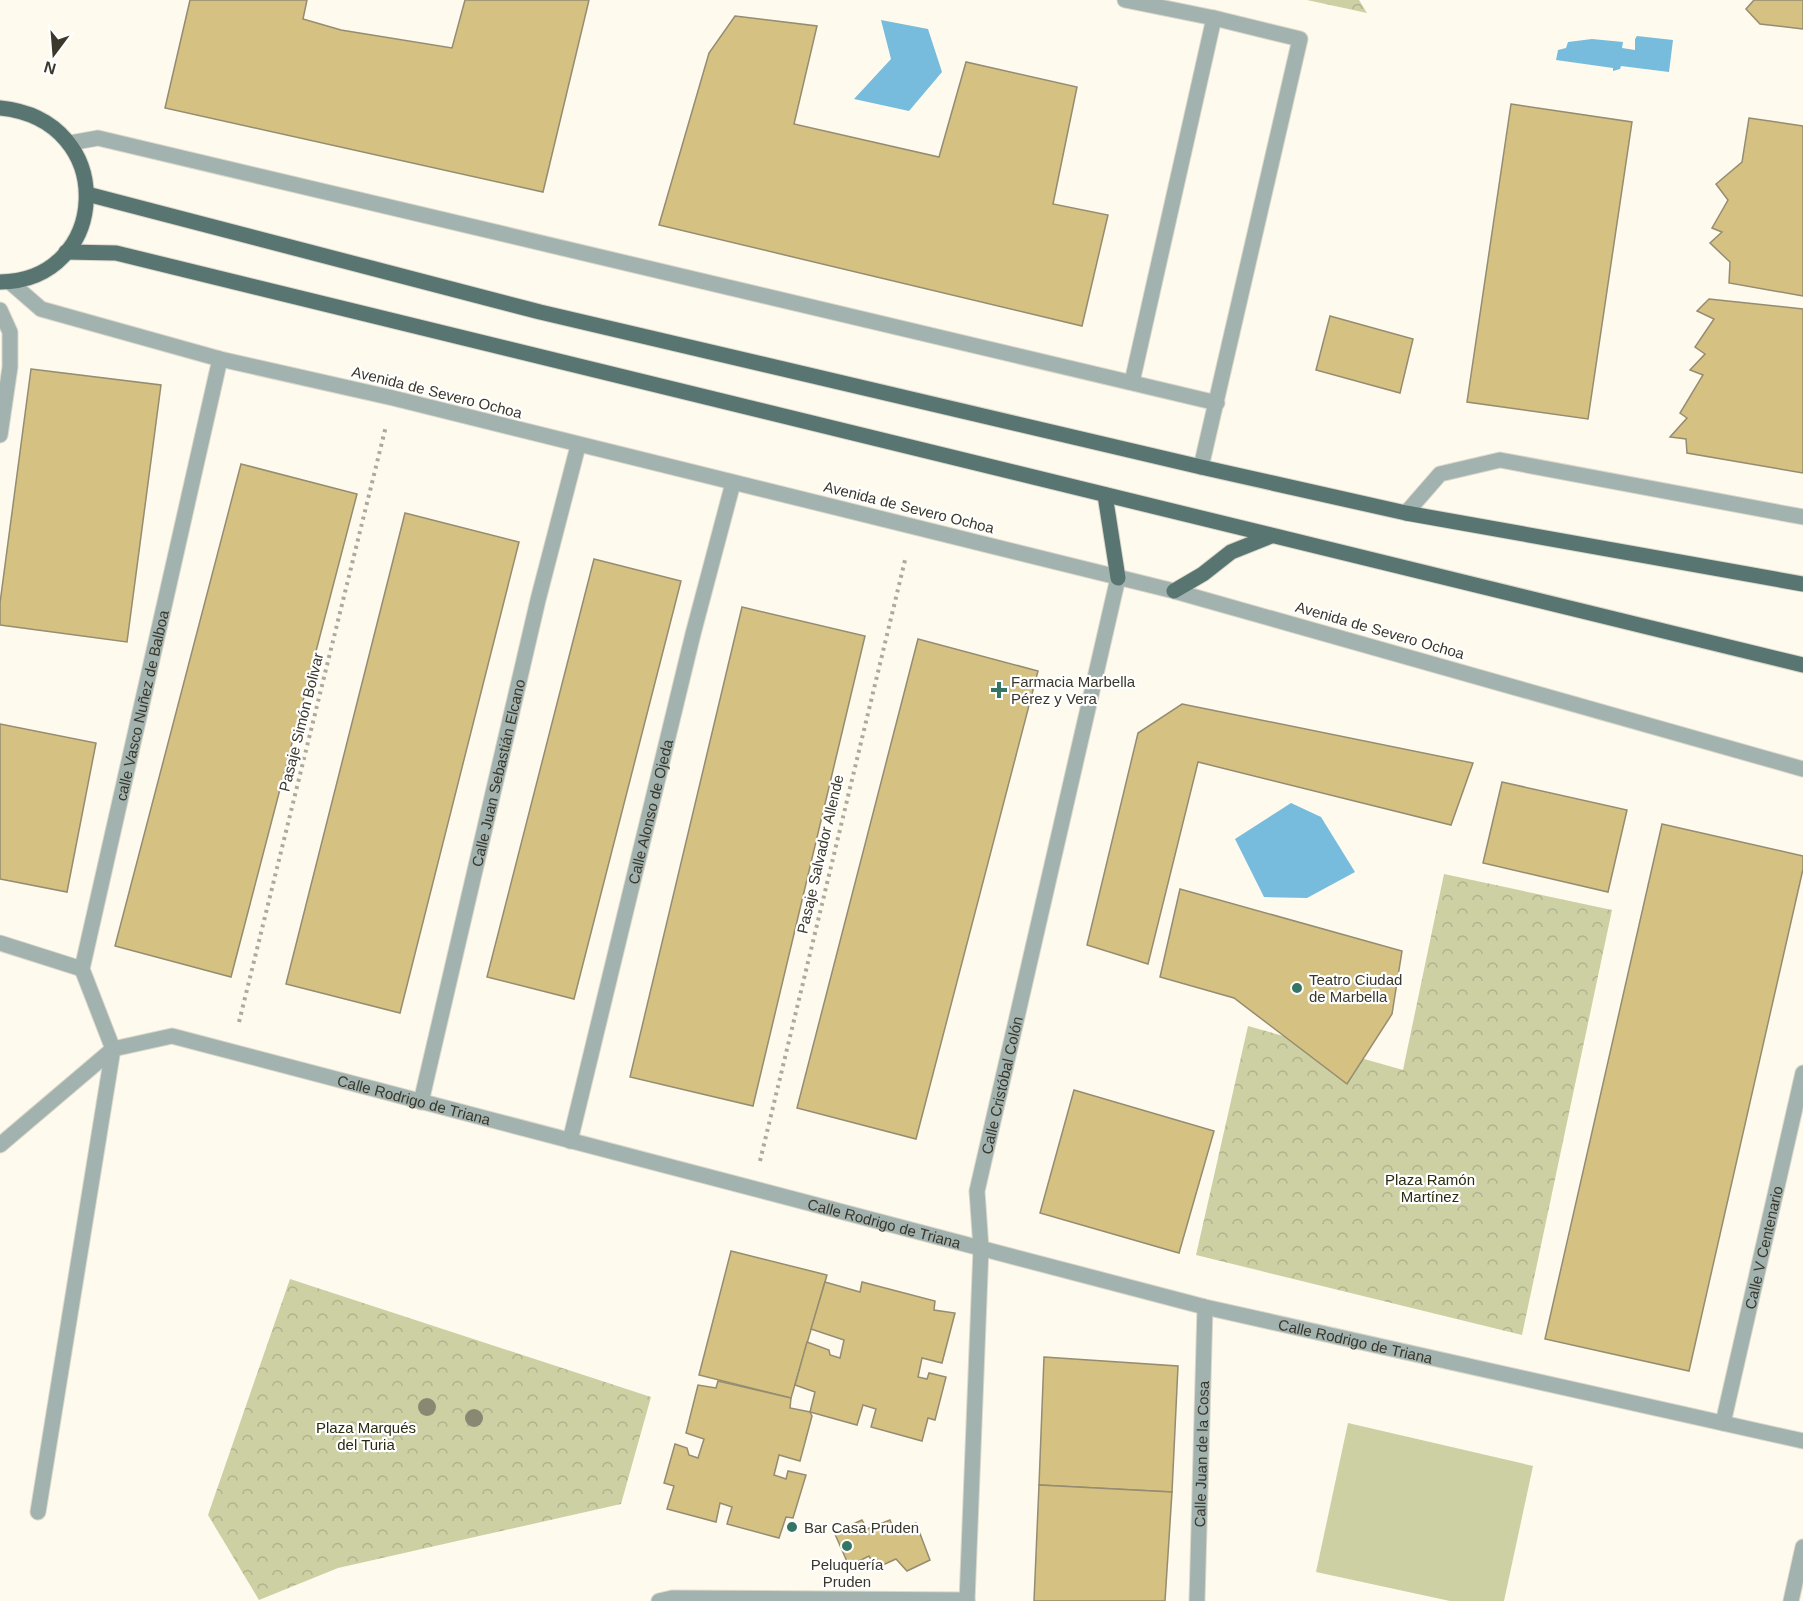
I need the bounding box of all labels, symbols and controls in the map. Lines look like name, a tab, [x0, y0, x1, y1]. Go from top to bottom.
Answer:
north arrow	[24, 24, 84, 84]
text: N	[42, 58, 58, 78]
street label: Avenida de Severo Ochoa	[350, 363, 525, 422]
street label: Avenida de Severo Ochoa	[822, 478, 997, 537]
street label: Avenida de Severo Ochoa	[1294, 598, 1467, 662]
street label: calle Vasco Nuñez de Balboa	[112, 608, 172, 802]
street label: Pasaje Simón Bolivar	[276, 651, 326, 793]
place label: Farmacia Marbella Pérez y Vera	[1011, 673, 1136, 707]
street label: Calle Juan Sebastián Elcano	[468, 677, 528, 868]
marker: Farmacia Marbella Pérez y Vera	[992, 683, 1006, 697]
street label: Calle Alonso de Ojeda	[624, 737, 676, 886]
street label: Pasaje Salvador Allende	[793, 773, 847, 935]
place label: Teatro Ciudad de Marbella	[1309, 971, 1402, 1005]
marker: Teatro Ciudad de Marbella	[1290, 981, 1304, 995]
street label: Calle Cristóbal Colón	[977, 1015, 1025, 1156]
street label: Calle Rodrigo de Triana	[336, 1071, 493, 1128]
park label: Plaza Ramón Martínez	[1385, 1171, 1475, 1205]
street label: Calle V Centenario	[1741, 1184, 1785, 1311]
street label: Calle Rodrigo de Triana	[806, 1195, 963, 1251]
street label: Calle Rodrigo de Triana	[1277, 1315, 1435, 1366]
street label: Calle Juan de la Cosa	[1191, 1380, 1212, 1528]
park label: Plaza Marqués del Turia	[316, 1419, 416, 1453]
place label: Bar Casa Pruden	[804, 1519, 919, 1536]
marker: Bar Casa Pruden	[785, 1520, 799, 1534]
marker: Peluquería Pruden	[840, 1539, 854, 1553]
place label: Peluquería Pruden	[811, 1556, 884, 1590]

